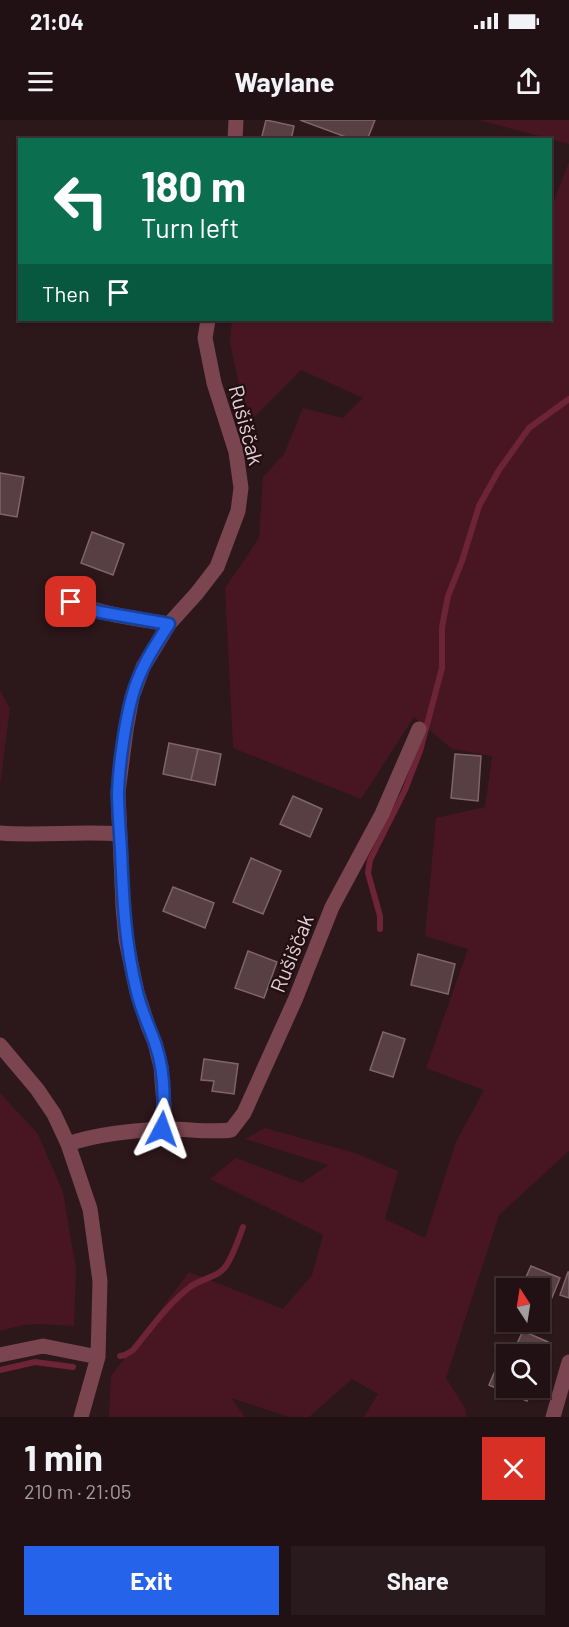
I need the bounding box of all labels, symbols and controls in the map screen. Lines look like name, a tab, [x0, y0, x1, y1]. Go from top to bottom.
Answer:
text: 21:04	[30, 8, 84, 34]
icon: menu	[24, 65, 57, 98]
text: Waylane	[235, 65, 334, 97]
icon: share	[512, 65, 545, 98]
text: 180 m	[141, 160, 246, 210]
icon: left	[42, 162, 120, 240]
text: Turn left	[141, 211, 239, 243]
icon: arrive	[102, 276, 135, 309]
text: Then	[42, 280, 90, 306]
street label: Rušiščak	[224, 382, 270, 468]
pin	[45, 576, 96, 627]
icon: arrive	[54, 585, 87, 618]
street label: Rušiščak	[264, 910, 318, 996]
position arrow	[130, 1097, 194, 1161]
north arrow	[496, 1278, 550, 1332]
map controls	[496, 1278, 550, 1398]
button: search	[496, 1344, 550, 1398]
text: 1 min	[24, 1435, 103, 1478]
button: close	[482, 1437, 545, 1500]
text: 210 m · 21:05	[24, 1479, 131, 1503]
button: Exit	[24, 1546, 279, 1615]
button: Share	[291, 1546, 545, 1615]

